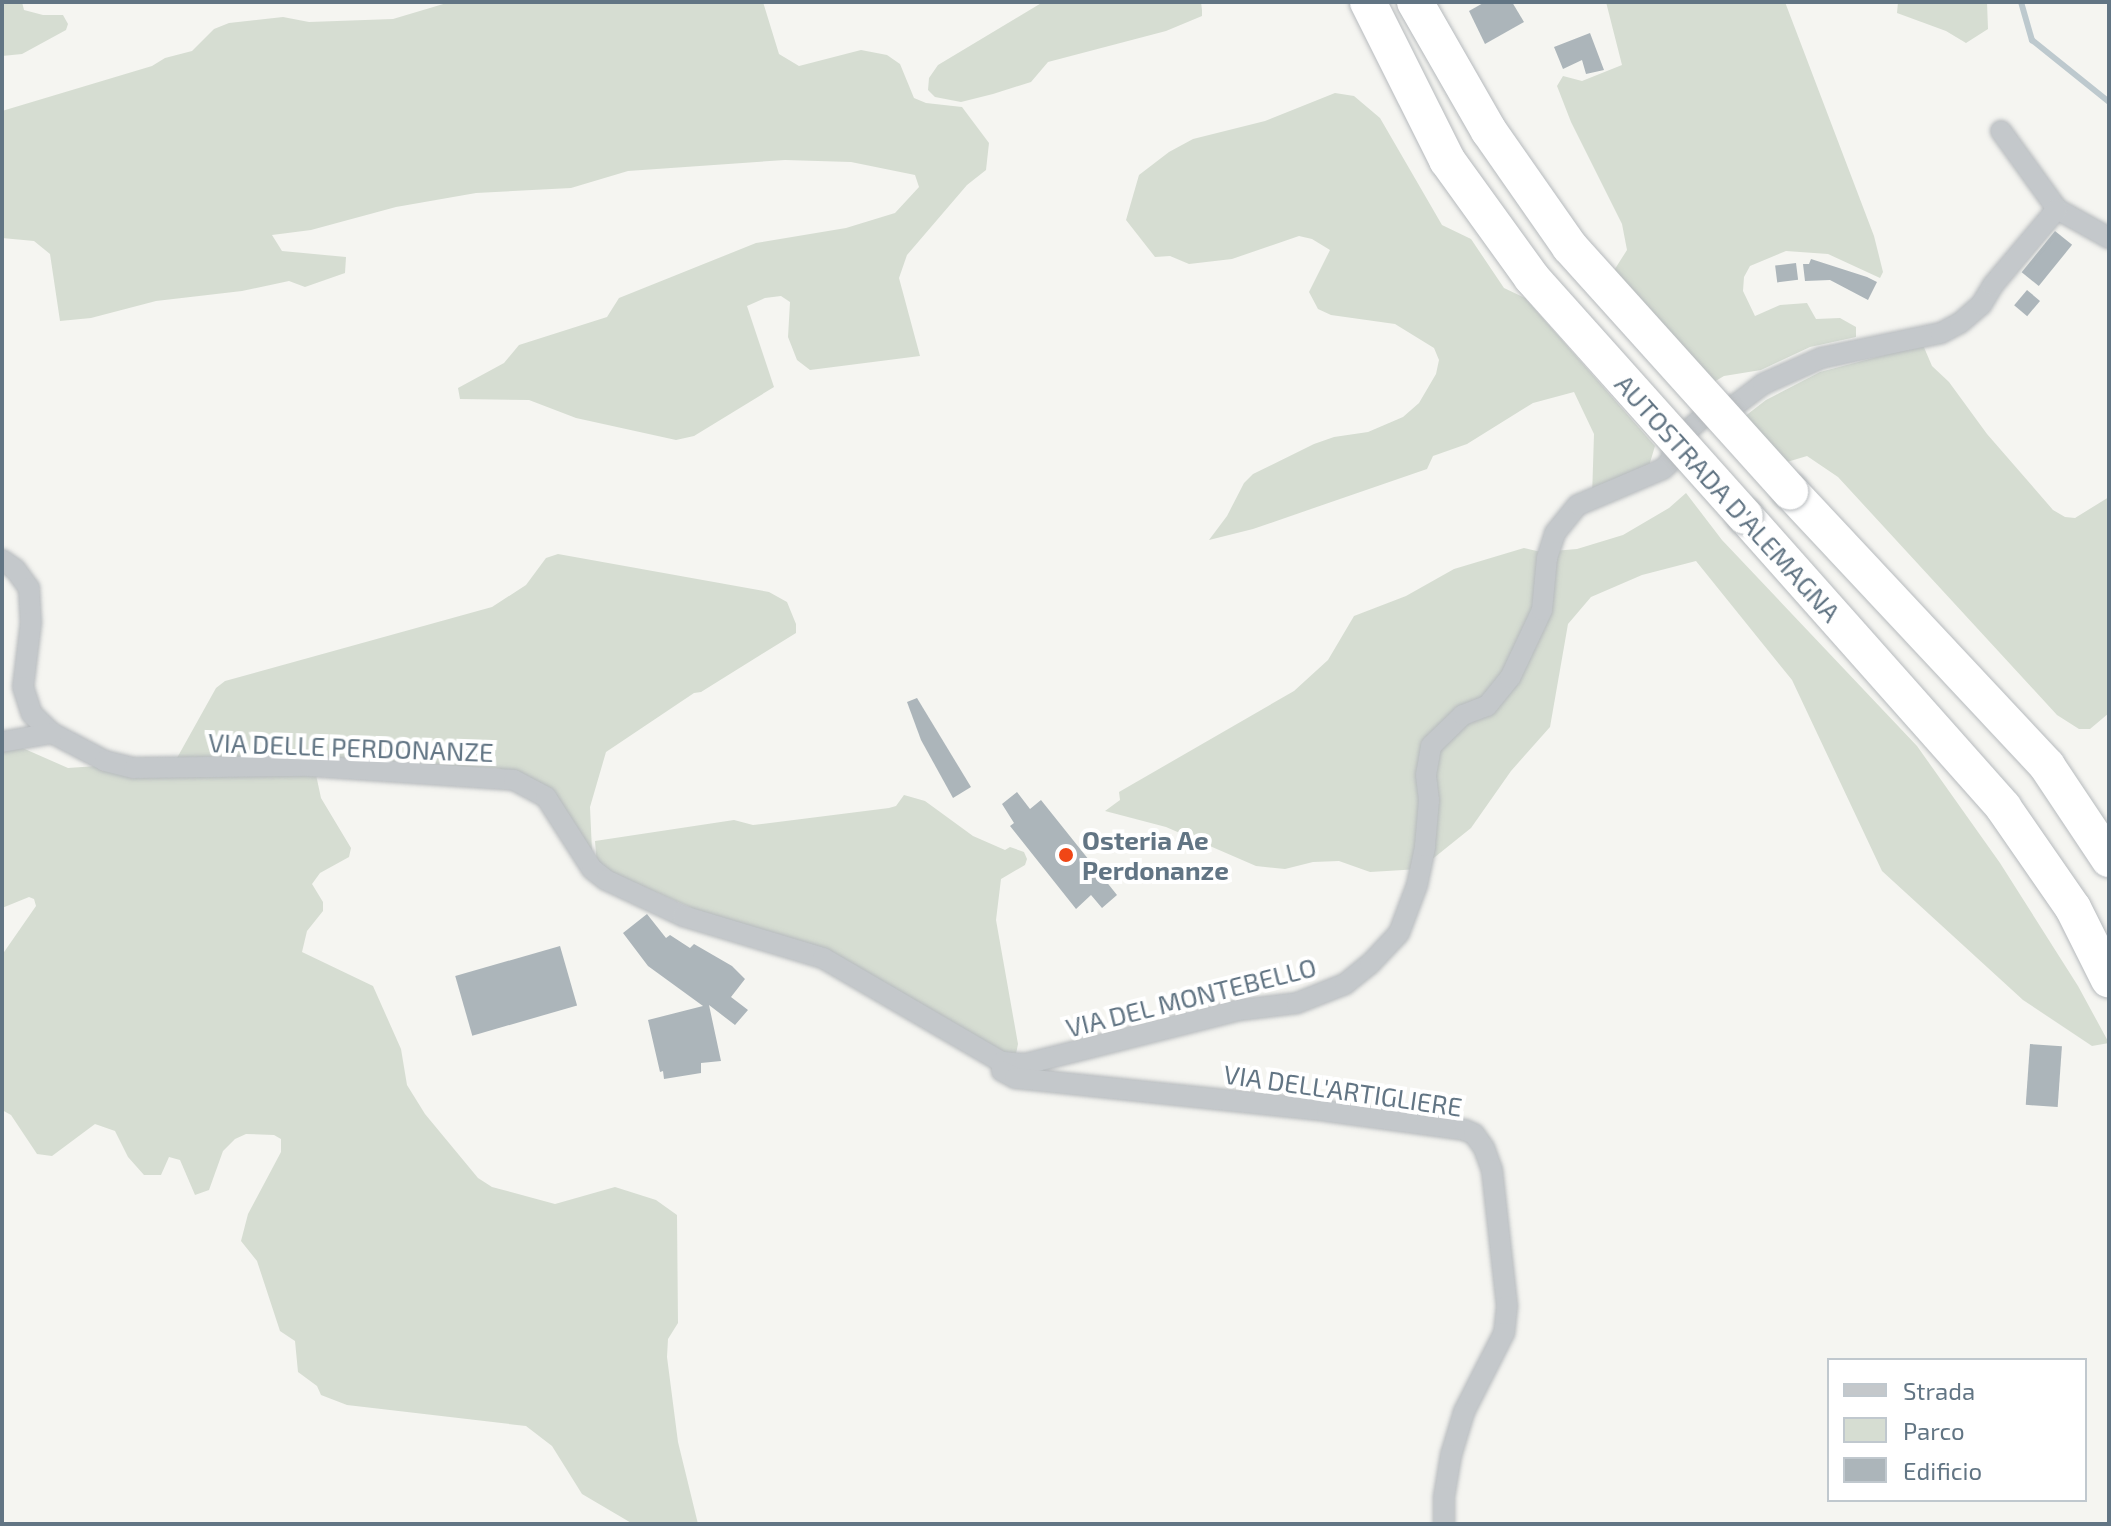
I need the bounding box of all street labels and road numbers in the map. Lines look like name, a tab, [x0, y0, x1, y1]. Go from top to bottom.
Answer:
street label: AUTOSTRADA D'ALEMAGNA	[1609, 368, 1847, 628]
street label: VIA DELLE PERDONANZE	[207, 726, 495, 768]
street label: VIA DEL MONTEBELLO	[1062, 951, 1320, 1043]
street label: VIA DELL'ARTIGLIERE	[1222, 1058, 1464, 1122]

